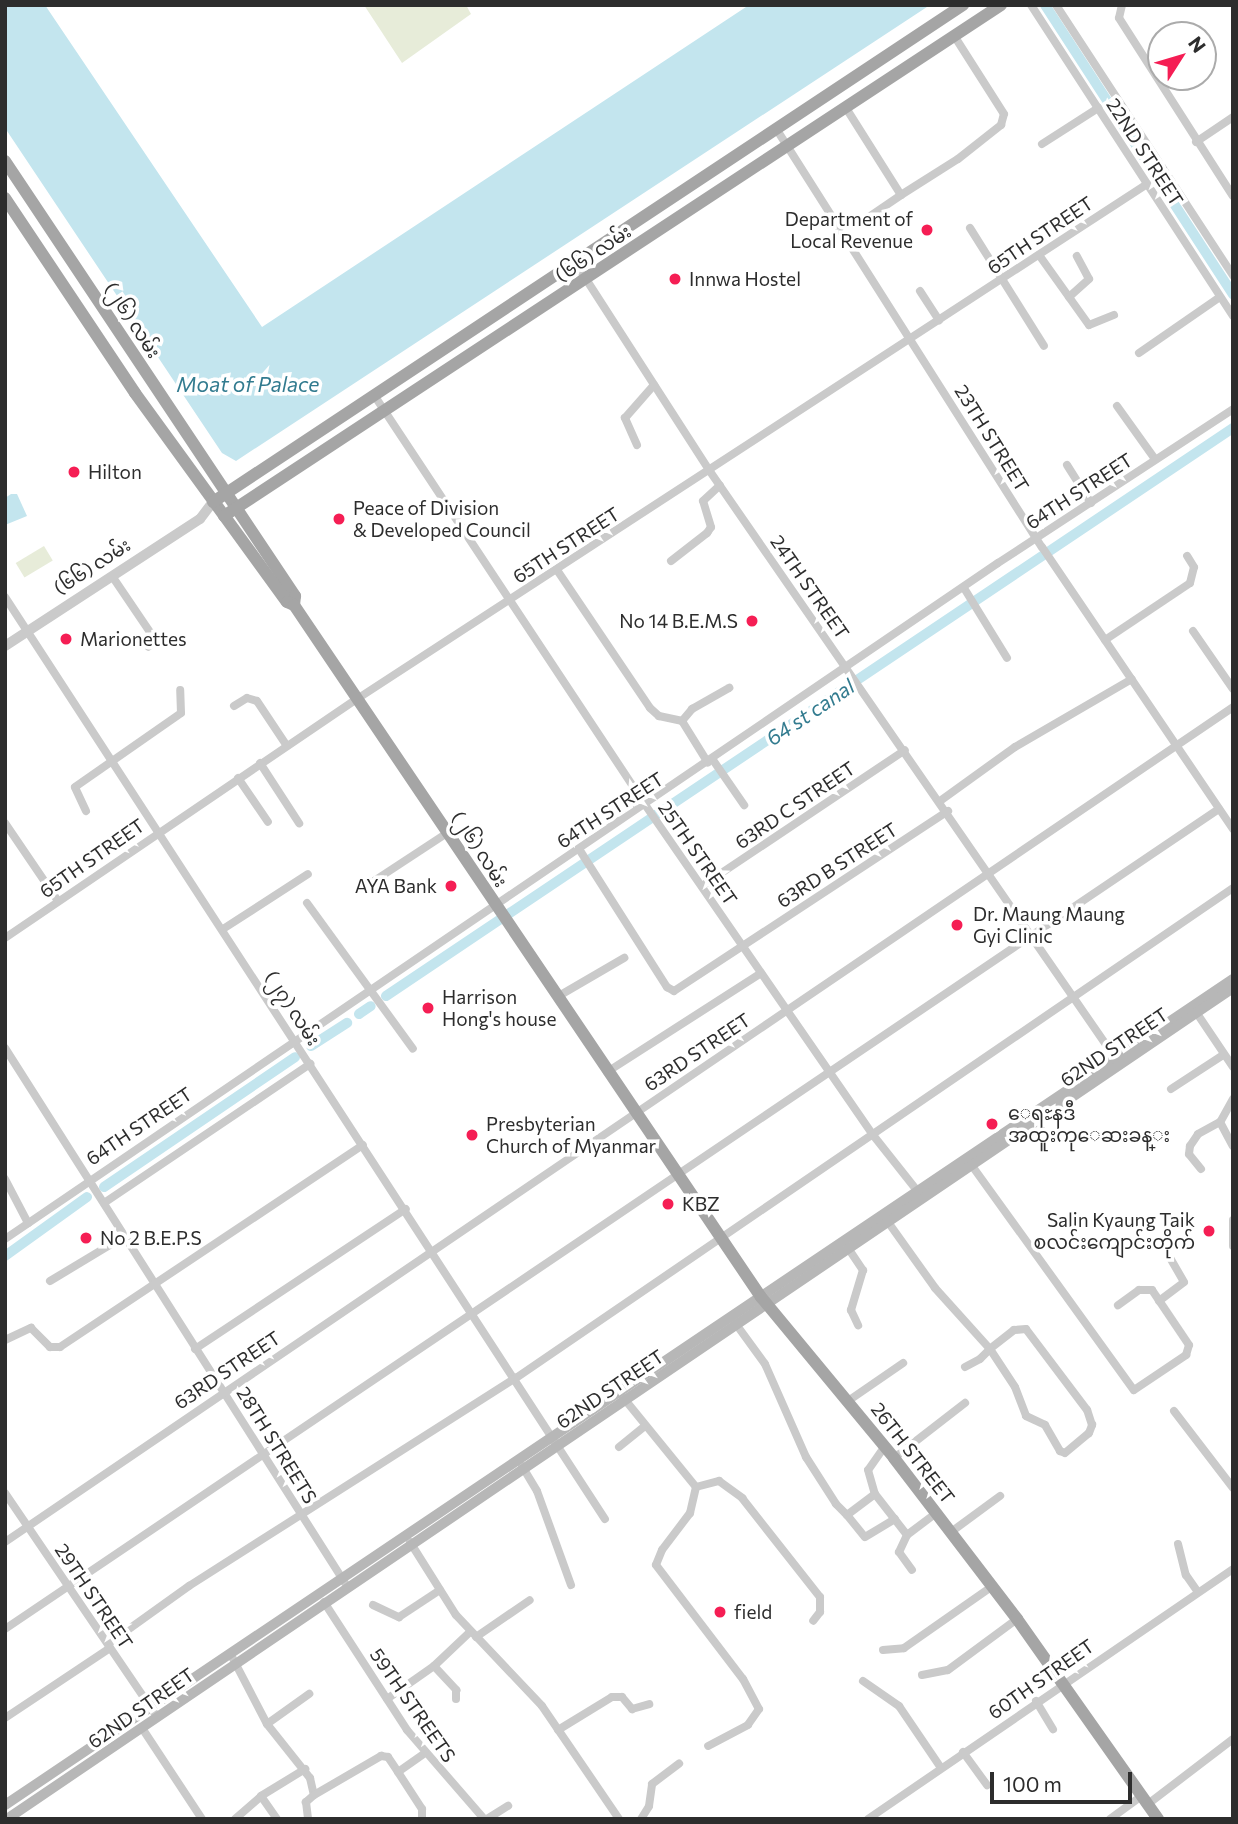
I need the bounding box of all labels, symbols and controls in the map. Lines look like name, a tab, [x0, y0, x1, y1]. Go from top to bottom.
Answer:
north arrow	[1147, 21, 1217, 91]
text: N	[1184, 32, 1211, 57]
street label: 22ND STREET	[1102, 94, 1188, 210]
street label: 65TH STREET	[983, 191, 1097, 279]
place label: Department of Local Revenue	[785, 208, 913, 252]
street label: (၆၆) လမ်း	[551, 219, 635, 287]
marker: Department of Local Revenue	[919, 222, 935, 238]
place label: Innwa Hostel	[689, 268, 801, 290]
marker: Innwa Hostel	[667, 271, 683, 287]
street label: (၂၆) လမ်း	[100, 278, 166, 362]
water label: Moat of Palace	[177, 371, 319, 397]
street label: 23TH STREET	[950, 380, 1034, 496]
street label: 64TH STREET	[1021, 448, 1137, 534]
place label: Hilton	[88, 461, 142, 483]
marker: Hilton	[66, 464, 82, 480]
place label: Peace of Division & Developed Council	[353, 497, 531, 541]
street label: 65TH STREET	[508, 502, 624, 588]
marker: Peace of Division & Developed Council	[331, 511, 347, 527]
street label: 24TH STREET	[766, 531, 854, 643]
street label: (၆၆) လမ်း	[50, 533, 134, 599]
place label: No 14 B.E.M.S	[619, 610, 738, 632]
marker: No 14 B.E.M.S	[744, 613, 760, 629]
place label: Marionettes	[80, 628, 187, 650]
marker: Marionettes	[58, 631, 74, 647]
water label: 64 st canal	[761, 673, 859, 751]
street label: 63RD C STREET	[731, 756, 859, 854]
street label: 64TH STREET	[552, 767, 668, 853]
street label: 25TH STREET	[654, 797, 742, 909]
street label: (၂၆) လမ်း	[447, 807, 513, 891]
street label: 65TH STREET	[35, 814, 149, 902]
street label: 63RD B STREET	[772, 818, 902, 912]
place label: AYA Bank	[355, 875, 437, 897]
marker: AYA Bank	[443, 878, 459, 894]
place label: Dr. Maung Maung Gyi Clinic	[973, 903, 1125, 947]
marker: Dr. Maung Maung Gyi Clinic	[947, 915, 967, 935]
street label: (၂၇) လမ်း	[261, 966, 325, 1050]
place label: Harrison Hong's house	[442, 986, 556, 1030]
marker: Harrison Hong's house	[420, 1000, 436, 1016]
street label: 62ND STREET	[1056, 1003, 1172, 1091]
street label: 63RD STREET	[640, 1008, 754, 1096]
street label: 64TH STREET	[82, 1082, 196, 1170]
place label: ေရႊနဒီ အထူးကုေဆးခန္း	[1008, 1102, 1170, 1146]
place label: Presbyterian Church of Myanmar	[486, 1113, 656, 1157]
marker: ေရႊနဒီ အထူးကုေဆးခန္း	[982, 1114, 1002, 1134]
marker: Presbyterian Church of Myanmar	[464, 1127, 480, 1143]
place label: KBZ	[682, 1193, 720, 1215]
marker: KBZ	[660, 1196, 676, 1212]
place label: Salin Kyaung Taik စလင်းကျောင်းတိုက်	[1034, 1209, 1195, 1253]
marker: Salin Kyaung Taik စလင်းကျောင်းတိုက်	[1201, 1223, 1217, 1239]
place label: No 2 B.E.P.S	[100, 1227, 202, 1249]
marker: No 2 B.E.P.S	[78, 1230, 94, 1246]
street label: 63RD STREET	[170, 1326, 284, 1414]
street label: 62ND STREET	[552, 1345, 668, 1433]
street label: 28TH STREETS	[232, 1382, 322, 1508]
street label: 26TH STREET	[866, 1398, 960, 1508]
street label: 29TH STREET	[50, 1539, 138, 1653]
place label: field	[734, 1601, 772, 1623]
marker: field	[712, 1604, 728, 1620]
street label: 60TH STREET	[984, 1634, 1098, 1724]
street label: 59TH STREETS	[365, 1644, 461, 1766]
street label: 62ND STREET	[83, 1663, 199, 1753]
scale bar	[993, 1758, 1135, 1802]
text: 100 m	[1003, 1771, 1062, 1796]

